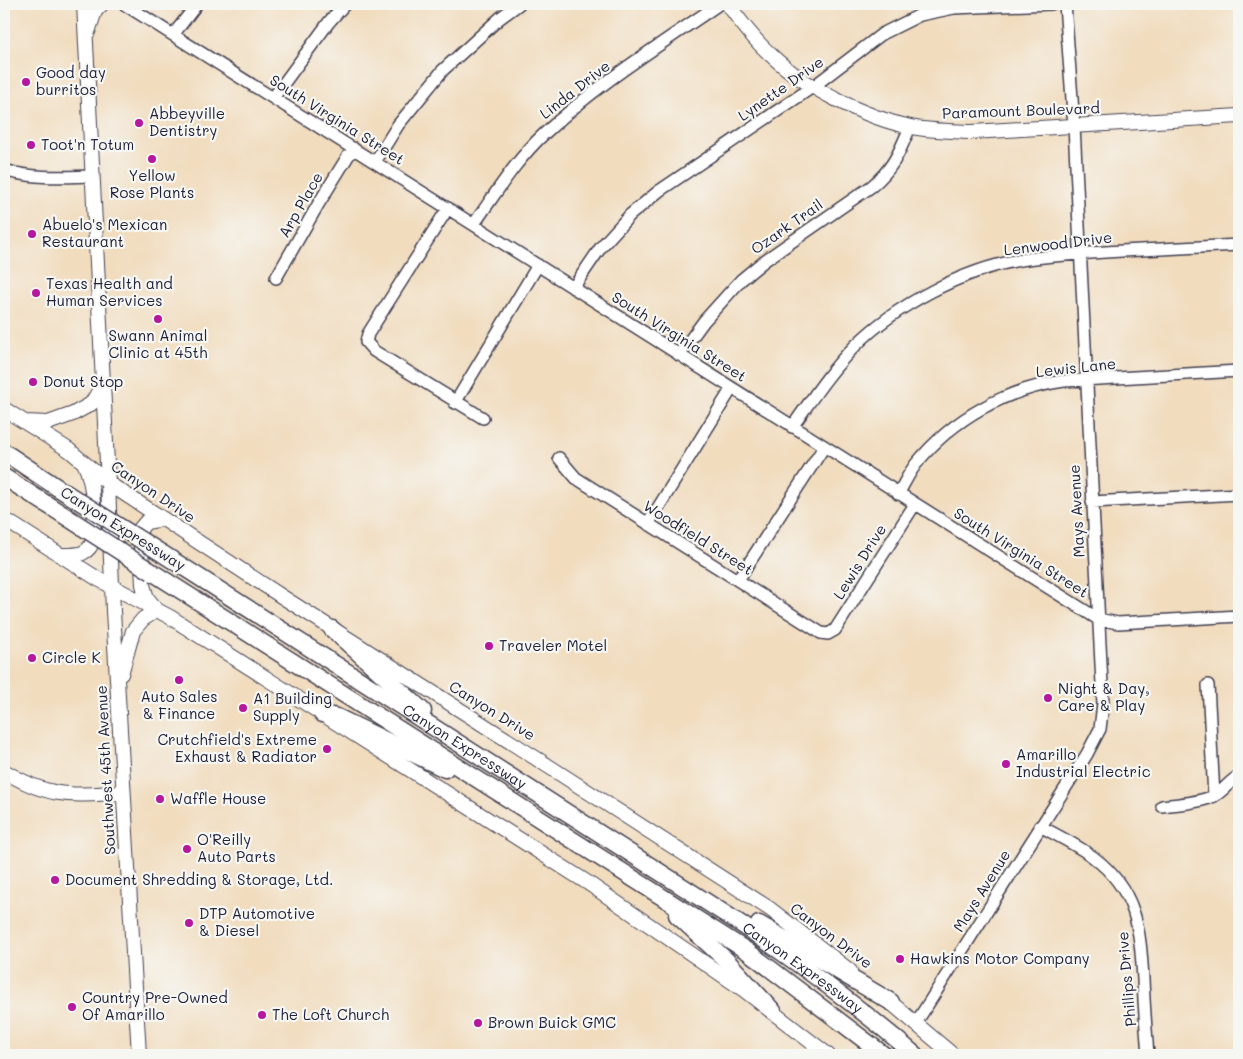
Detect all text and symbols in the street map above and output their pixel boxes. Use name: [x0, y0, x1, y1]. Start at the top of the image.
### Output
street label: Lynette Drive: [734, 51, 827, 125]
street label: Linda Drive: [535, 55, 614, 123]
place label: Good day burritos: [36, 62, 106, 99]
street label: South Virginia Street: [266, 70, 409, 169]
marker: Good day burritos: [20, 76, 32, 88]
street label: Paramount Boulevard: [942, 97, 1100, 123]
place label: Abbeyville Dentistry: [149, 103, 225, 140]
marker: Abbeyville Dentistry: [133, 117, 145, 129]
place label: Toot'n Totum: [41, 134, 134, 154]
marker: Toot'n Totum: [25, 139, 37, 151]
marker: Yellow Rose Plants: [146, 153, 158, 165]
place label: Yellow Rose Plants: [110, 165, 194, 202]
street label: Arp Place: [273, 168, 327, 241]
street label: Ozark Trail: [747, 194, 826, 258]
place label: Abuelo's Mexican Restaurant: [42, 214, 167, 251]
street label: Lenwood Drive: [1003, 226, 1113, 260]
marker: Abuelo's Mexican Restaurant: [26, 228, 38, 240]
place label: Texas Health and Human Services: [46, 273, 173, 310]
marker: Texas Health and Human Services: [30, 287, 42, 299]
street label: South Virginia Street: [608, 287, 751, 386]
marker: Swann Animal Clinic at 45th: [152, 313, 164, 325]
place label: Swann Animal Clinic at 45th: [108, 325, 208, 362]
street label: Lewis Lane: [1035, 353, 1117, 381]
place label: Donut Stop: [43, 371, 123, 391]
marker: Donut Stop: [27, 376, 39, 388]
street label: Canyon Drive: [107, 456, 200, 527]
street label: Mays Avenue: [1064, 464, 1088, 558]
street label: Canyon Expressway: [57, 482, 190, 575]
street label: Woodfield Street: [640, 495, 757, 579]
street label: South Virginia Street: [950, 503, 1093, 602]
street label: Lewis Drive: [828, 520, 890, 603]
place label: Traveler Motel: [499, 635, 607, 655]
marker: Traveler Motel: [483, 640, 495, 652]
place label: Circle K: [42, 647, 101, 667]
marker: Circle K: [26, 652, 38, 664]
marker: Auto Sales & Finance: [173, 674, 185, 686]
street label: Canyon Drive: [446, 676, 539, 745]
place label: Night & Day, Care & Play: [1058, 678, 1150, 715]
street label: Southwest 45th Avenue: [91, 685, 119, 855]
place label: Auto Sales & Finance: [140, 686, 218, 723]
place label: A1 Building Supply: [253, 688, 332, 725]
marker: Night & Day, Care & Play: [1042, 692, 1054, 704]
street label: Canyon Expressway: [399, 699, 531, 794]
marker: A1 Building Supply: [237, 702, 249, 714]
place label: Crutchfield's Extreme Exhaust & Radiator: [157, 729, 317, 766]
marker: Crutchfield's Extreme Exhaust & Radiator: [321, 743, 333, 755]
place label: Amarillo Industrial Electric: [1016, 744, 1151, 781]
marker: Amarillo Industrial Electric: [1000, 758, 1012, 770]
place label: Waffle House: [170, 788, 266, 808]
marker: Waffle House: [154, 793, 166, 805]
place label: O'Reilly Auto Parts: [197, 829, 276, 866]
marker: O'Reilly Auto Parts: [181, 843, 193, 855]
street label: Mays Avenue: [948, 846, 1014, 935]
place label: Document Shredding & Storage, Ltd.: [65, 869, 334, 889]
marker: Document Shredding & Storage, Ltd.: [49, 874, 61, 886]
street label: Canyon Drive: [787, 898, 877, 973]
place label: DTP Automotive & Diesel: [199, 903, 315, 940]
marker: DTP Automotive & Diesel: [183, 917, 195, 929]
street label: Canyon Expressway: [739, 917, 868, 1018]
street label: Phillips Drive: [1112, 931, 1140, 1027]
place label: Hawkins Motor Company: [910, 948, 1090, 968]
marker: Hawkins Motor Company: [894, 953, 906, 965]
place label: Country Pre-Owned Of Amarillo: [82, 987, 228, 1024]
marker: Country Pre-Owned Of Amarillo: [66, 1001, 78, 1013]
place label: The Loft Church: [272, 1004, 389, 1024]
marker: The Loft Church: [256, 1009, 268, 1021]
place label: Brown Buick GMC: [488, 1012, 616, 1032]
marker: Brown Buick GMC: [472, 1017, 484, 1029]

